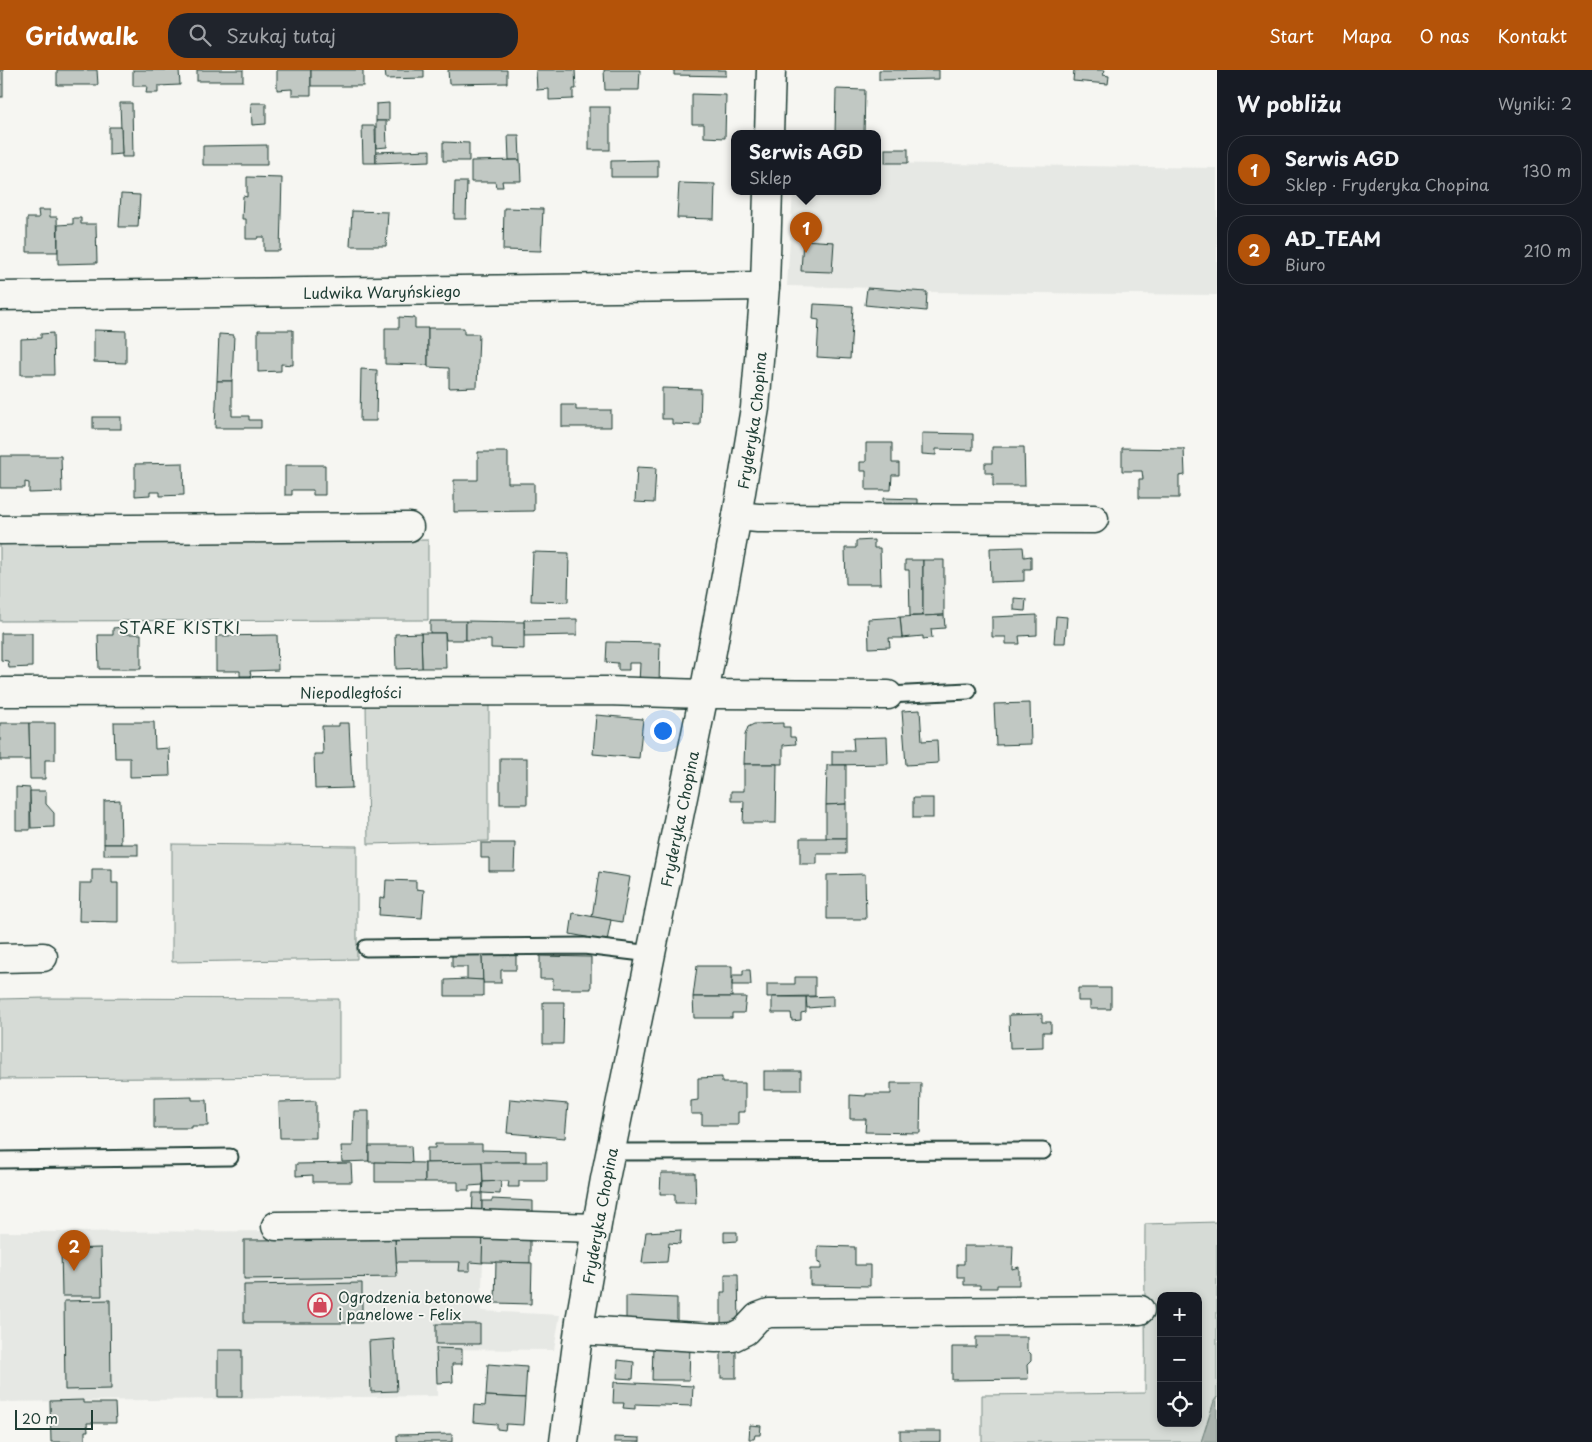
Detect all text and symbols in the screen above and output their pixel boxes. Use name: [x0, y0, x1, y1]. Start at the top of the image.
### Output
search box: [168, 13, 518, 58]
text: Gridwalk: [25, 17, 138, 53]
icon: search: [186, 21, 214, 49]
text: Szukaj tutaj: [226, 21, 336, 49]
text: Start: [1269, 22, 1314, 49]
text: Mapa: [1342, 22, 1391, 49]
text: O nas: [1419, 22, 1469, 49]
text: Kontakt: [1497, 22, 1567, 49]
text: W pobliżu: [1237, 87, 1342, 119]
text: Wyniki: 2: [1498, 91, 1572, 115]
popup: [731, 130, 881, 195]
text: Serwis AGD: [749, 137, 863, 165]
text: Serwis AGD: [1285, 144, 1399, 172]
text: 1: [1250, 158, 1258, 182]
text: 130 m: [1523, 158, 1571, 182]
text: Sklep: [749, 165, 792, 189]
text: Sklep · Fryderyka Chopina: [1285, 172, 1489, 196]
pin: 1: [790, 212, 822, 253]
text: AD_TEAM: [1285, 224, 1381, 252]
text: 2: [1248, 238, 1260, 262]
text: 210 m: [1523, 238, 1571, 262]
text: Biuro: [1285, 252, 1325, 276]
street label: Ludwika Waryńskiego: [303, 278, 461, 304]
street label: Fryderyka Chopina: [730, 350, 771, 491]
district label: STARE KISTKI: [119, 615, 241, 639]
street label: Niepodległości: [300, 680, 402, 703]
your location: [650, 718, 676, 744]
street label: Fryderyka Chopina: [653, 748, 704, 889]
street label: Fryderyka Chopina: [575, 1145, 623, 1286]
pin: 2: [58, 1230, 90, 1271]
place label: Ogrodzenia betonowe i panelowe - Felix: [338, 1285, 492, 1325]
shop icon: Ogrodzenia betonowe i panelowe - Felix: [307, 1292, 333, 1318]
map controls: [1157, 1292, 1202, 1427]
button: +: [1157, 1292, 1202, 1337]
button: −: [1157, 1337, 1202, 1382]
button: locate: [1157, 1382, 1202, 1427]
scale bar: [15, 1407, 92, 1430]
text: 20 m: [22, 1408, 58, 1429]

